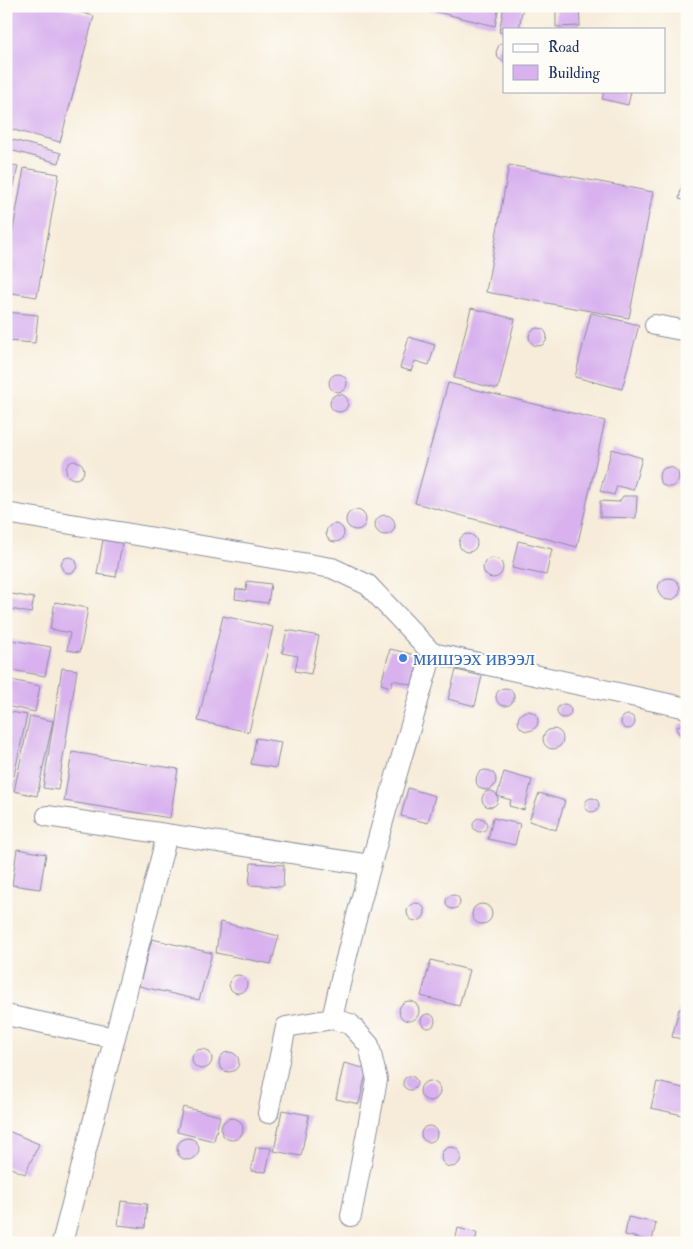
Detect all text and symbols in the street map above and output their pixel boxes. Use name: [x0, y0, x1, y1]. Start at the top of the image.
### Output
legend: [503, 28, 666, 92]
text: Road: [548, 38, 580, 57]
text: Building: [548, 64, 600, 83]
place label: мишээх ивээл: [413, 645, 535, 672]
marker: мишээх ивээл: [397, 652, 409, 664]

